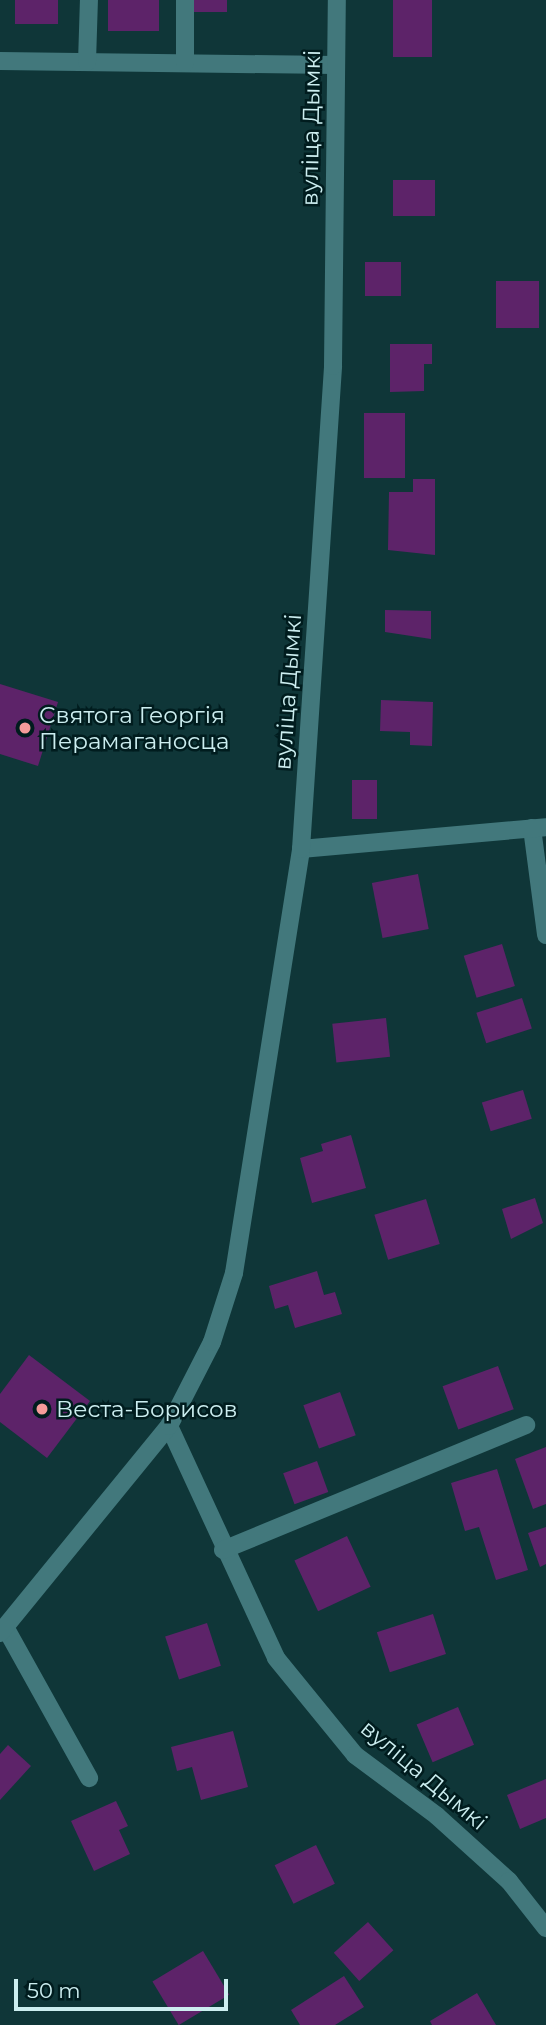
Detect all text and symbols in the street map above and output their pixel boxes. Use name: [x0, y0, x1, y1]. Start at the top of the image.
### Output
street label: вуліца Дымкі: [296, 50, 326, 206]
street label: вуліца Дымкі: [269, 613, 307, 771]
place label: Святога Георгія Перамаганосца: [39, 701, 229, 755]
marker: Святога Георгія Перамаганосца: [17, 720, 33, 736]
place label: Веста-Борисов: [56, 1395, 238, 1423]
marker: Веста-Борисов: [34, 1401, 50, 1417]
street label: вуліца Дымкі: [355, 1714, 493, 1836]
scale bar: [18, 1966, 231, 2010]
text: 50 m: [27, 1978, 81, 2003]

